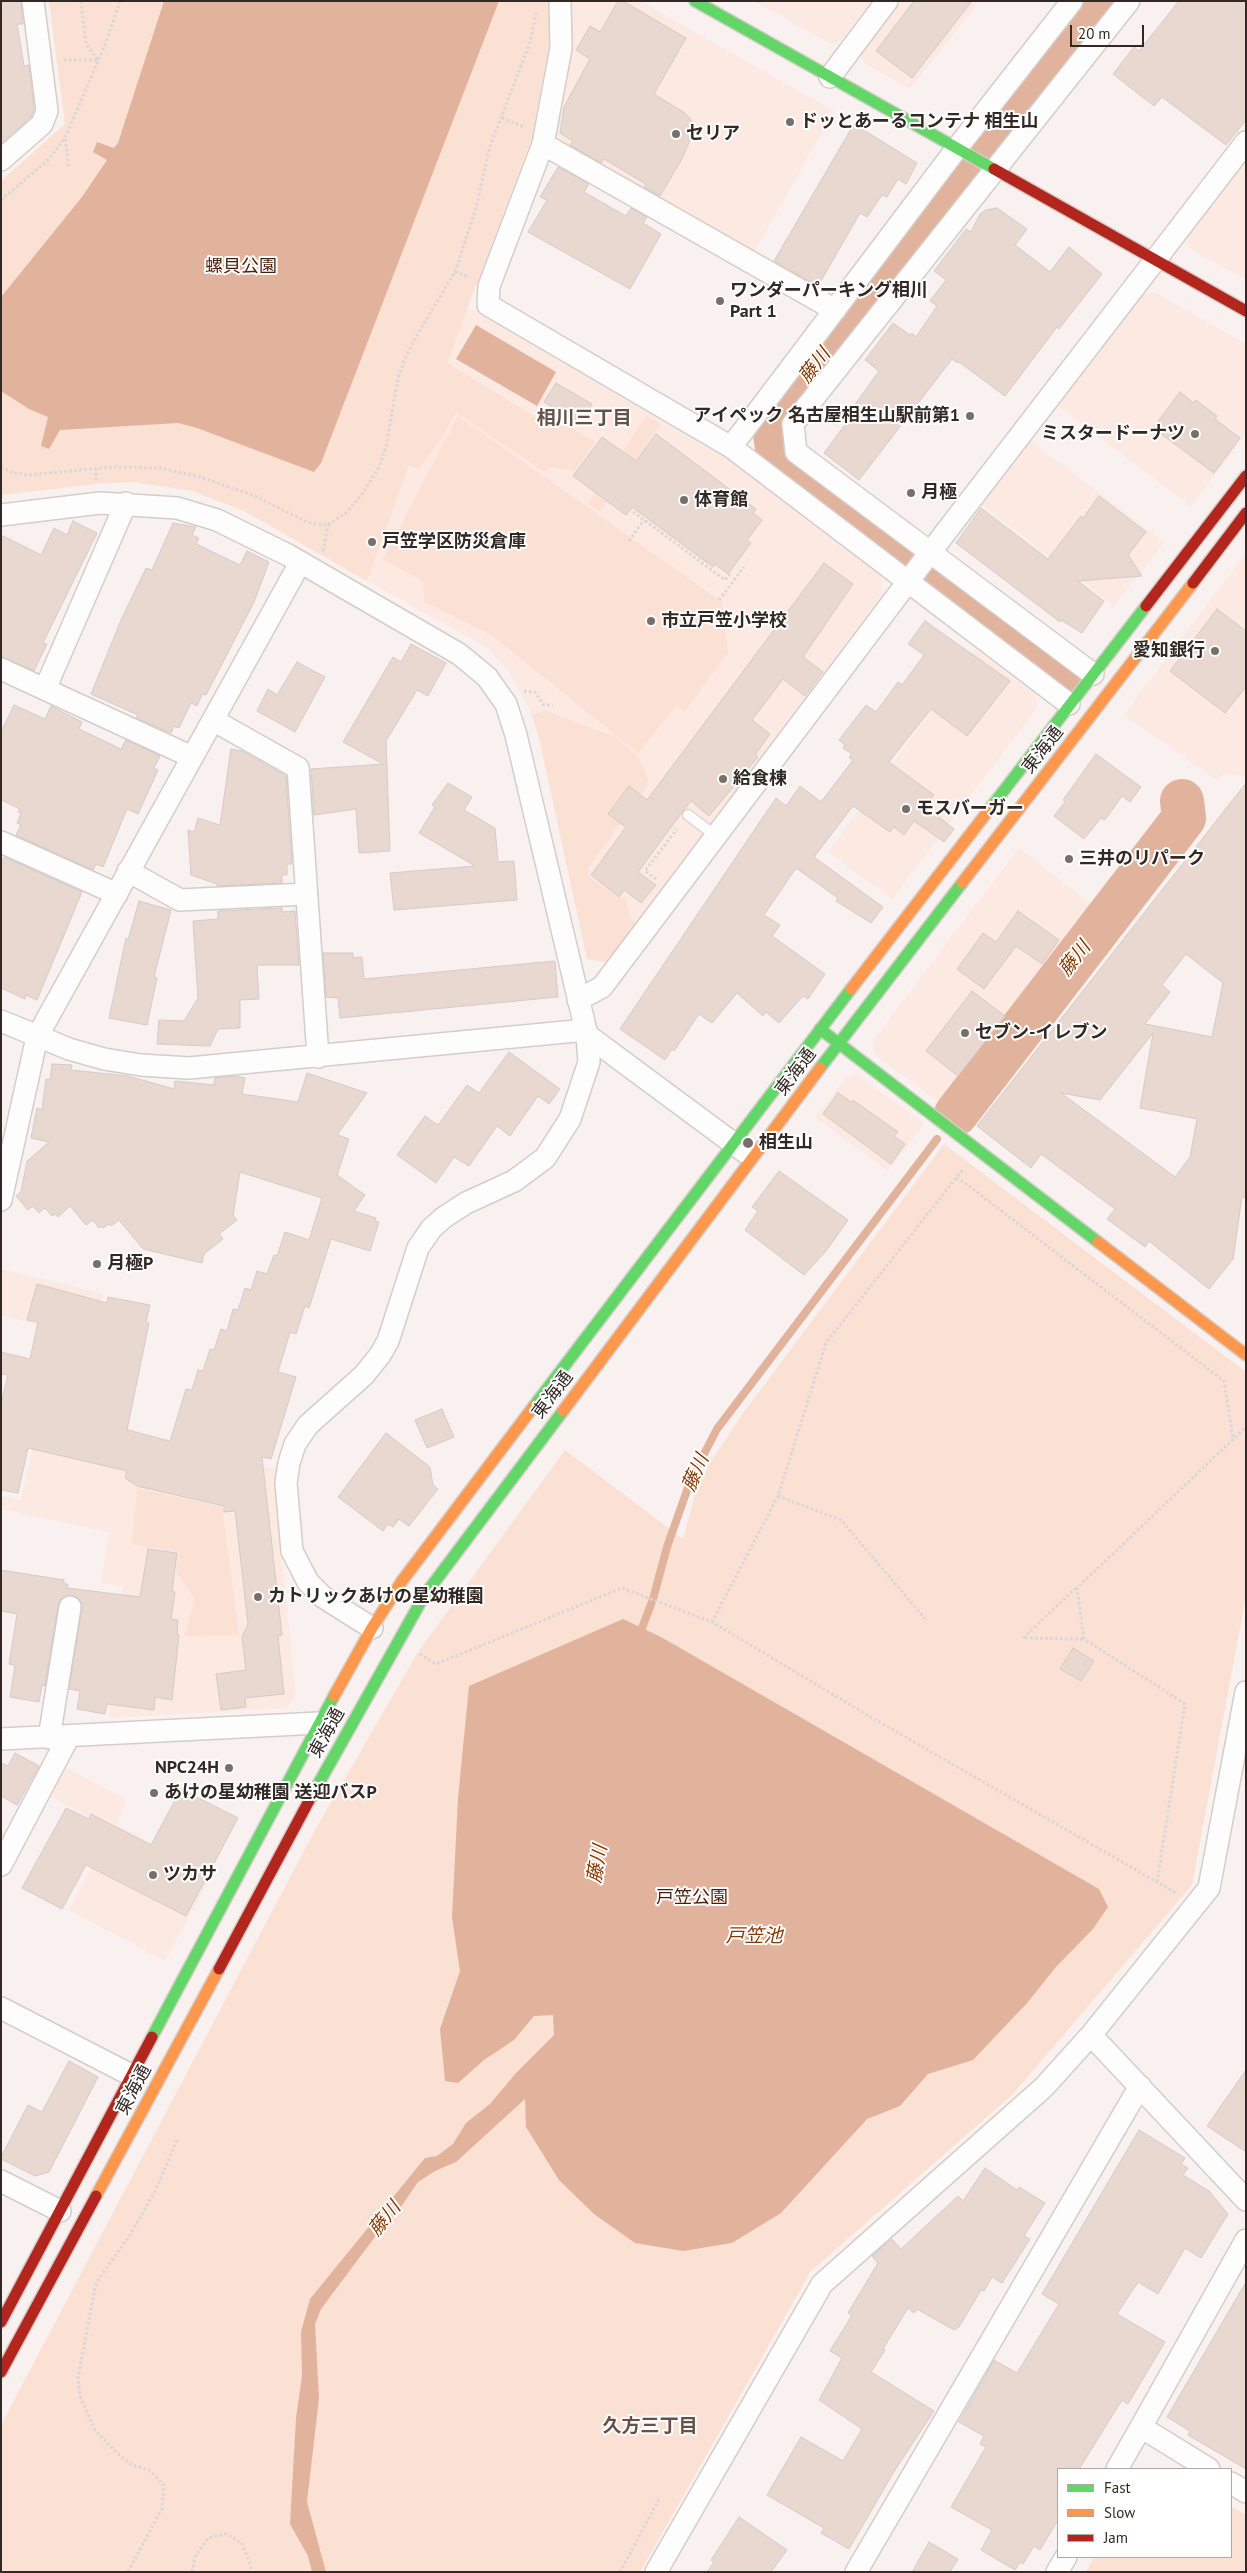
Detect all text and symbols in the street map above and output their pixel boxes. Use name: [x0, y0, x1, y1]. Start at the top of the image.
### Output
scale bar: [1072, 15, 1146, 47]
text: 20 m: [1078, 24, 1111, 43]
place label: ドッとあーるコンテナ 相生山: [800, 111, 1039, 133]
marker: ドッとあーるコンテナ 相生山: [784, 116, 796, 128]
place label: セリア: [686, 123, 740, 145]
marker: セリア: [670, 128, 682, 140]
park label: 螺貝公園: [205, 256, 277, 278]
place label: ワンダーパーキング相川 Part 1: [730, 280, 928, 322]
marker: ワンダーパーキング相川 Part 1: [714, 295, 726, 307]
water label: 藤川: [794, 344, 836, 388]
place label: アイペック 名古屋相生山駅前第1: [693, 405, 960, 427]
district label: 相川三丁目: [537, 408, 631, 430]
marker: アイペック 名古屋相生山駅前第1: [964, 410, 976, 422]
place label: ミスタードーナツ: [1041, 423, 1185, 445]
marker: ミスタードーナツ: [1189, 428, 1201, 440]
place label: 月極: [921, 482, 957, 504]
marker: 月極: [905, 487, 917, 499]
place label: 体育館: [694, 489, 748, 511]
marker: 体育館: [678, 494, 690, 506]
place label: 戸笠学区防災倉庫: [382, 531, 526, 553]
marker: 戸笠学区防災倉庫: [366, 536, 378, 548]
place label: 市立戸笠小学校: [661, 610, 787, 632]
marker: 市立戸笠小学校: [645, 615, 657, 627]
place label: 愛知銀行: [1133, 640, 1205, 662]
marker: 愛知銀行: [1209, 645, 1221, 657]
street label: 東海通: [1018, 722, 1068, 778]
place label: 給食棟: [733, 768, 787, 790]
marker: 給食棟: [717, 773, 729, 785]
place label: モスバーガー: [916, 798, 1024, 820]
marker: モスバーガー: [900, 803, 912, 815]
place label: 三井のリパーク: [1079, 848, 1205, 870]
marker: 三井のリパーク: [1063, 853, 1075, 865]
water label: 藤川: [1054, 937, 1096, 981]
place label: セブン-イレブン: [975, 1022, 1107, 1044]
marker: セブン-イレブン: [959, 1027, 971, 1039]
street label: 東海通: [771, 1044, 821, 1100]
place label: 相生山: [759, 1132, 813, 1154]
marker: 相生山: [741, 1136, 755, 1150]
place label: 月極P: [107, 1253, 153, 1275]
marker: 月極P: [91, 1258, 103, 1270]
street label: 東海通: [528, 1367, 578, 1423]
water label: 藤川: [678, 1451, 714, 1495]
place label: カトリックあけの星幼稚園: [268, 1586, 484, 1608]
marker: カトリックあけの星幼稚園: [252, 1591, 264, 1603]
street label: 東海通: [304, 1704, 350, 1762]
place label: NPC24H: [155, 1757, 219, 1779]
marker: NPC24H: [223, 1762, 235, 1774]
place label: あけの星幼稚園 送迎バスP: [164, 1782, 377, 1804]
marker: あけの星幼稚園 送迎バスP: [148, 1787, 160, 1799]
water label: 藤川: [583, 1843, 613, 1885]
place label: ツカサ: [163, 1864, 217, 1886]
marker: ツカサ: [147, 1869, 159, 1881]
park label: 戸笠公園: [656, 1887, 728, 1909]
water label: 戸笠池: [726, 1926, 782, 1948]
street label: 東海通: [112, 2061, 156, 2119]
water label: 藤川: [364, 2197, 406, 2241]
district label: 久方三丁目: [603, 2416, 697, 2438]
legend: [1057, 2468, 1232, 2558]
text: Fast: [1104, 2478, 1131, 2497]
text: Slow: [1104, 2503, 1135, 2522]
text: Jam: [1104, 2528, 1128, 2547]

